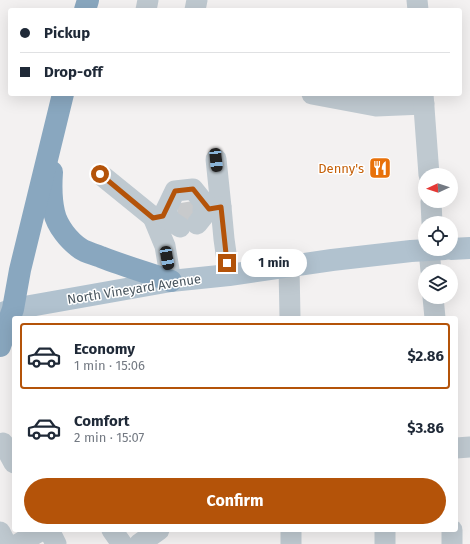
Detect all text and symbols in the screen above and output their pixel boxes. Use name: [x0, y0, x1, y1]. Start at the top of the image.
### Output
text: Pickup: [44, 24, 90, 42]
text: Drop-off: [44, 63, 103, 81]
car: [209, 147, 223, 173]
restaurant icon: Denny's: [367, 155, 393, 181]
place label: Denny's: [318, 161, 364, 176]
route start: [91, 165, 109, 183]
north arrow: [418, 168, 458, 208]
map controls: [418, 168, 458, 304]
button: locate: [418, 216, 458, 256]
car: [159, 245, 175, 271]
callout: 1 min: [241, 249, 307, 277]
route end: [218, 254, 236, 272]
text: 1 min: [258, 255, 290, 270]
button: layers: [418, 264, 458, 304]
street label: North Vineyard Avenue: [66, 271, 202, 307]
icon: car: [26, 338, 62, 374]
text: Economy: [74, 340, 135, 358]
text: $2.86: [407, 347, 444, 365]
text: 1 min · 15:06: [74, 358, 145, 373]
icon: car: [26, 410, 62, 446]
text: Comfort: [74, 412, 130, 430]
text: $3.86: [407, 419, 444, 437]
text: 2 min · 15:07: [74, 430, 144, 445]
button: Confirm: [24, 478, 446, 524]

